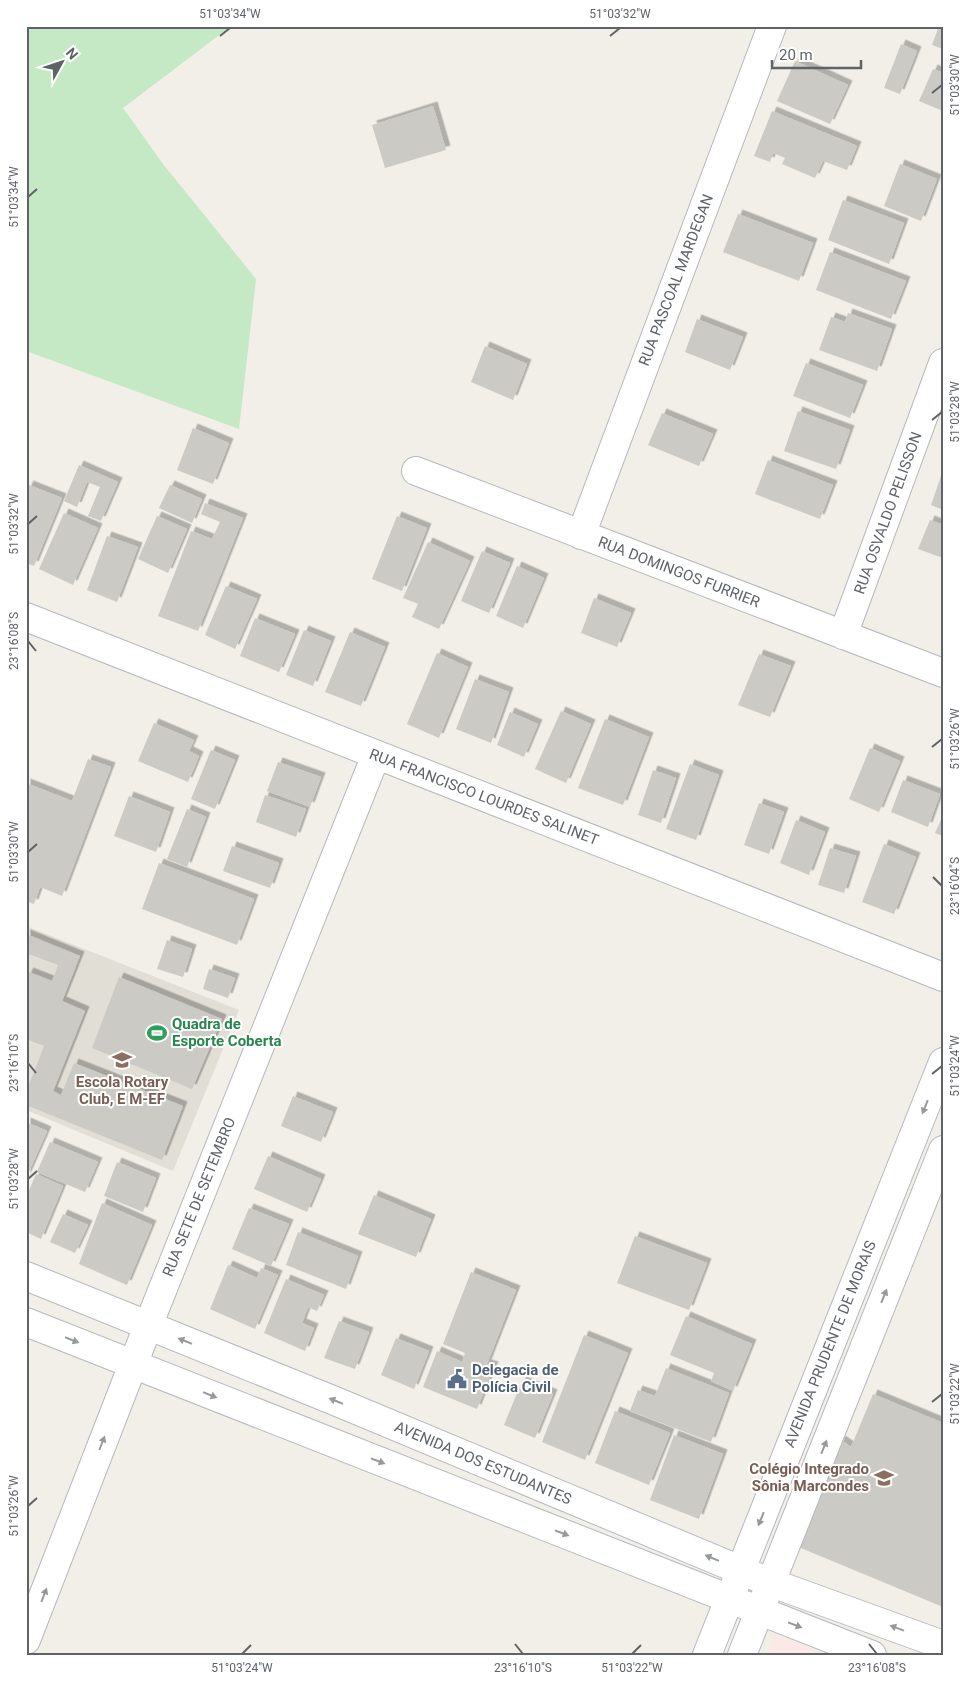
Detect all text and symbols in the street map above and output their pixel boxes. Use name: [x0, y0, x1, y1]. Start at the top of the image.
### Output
text: 51°03'34"W: [199, 7, 261, 21]
text: 51°03'32"W: [589, 7, 651, 21]
north arrow: [38, 38, 88, 88]
scale bar: [772, 38, 860, 70]
text: N: [63, 45, 81, 63]
text: 20 m: [779, 46, 813, 64]
text: 51°03'30"W: [948, 54, 962, 116]
text: 51°03'34"W: [7, 166, 21, 228]
street label: RUA PASCOAL MARDEGAN: [635, 192, 717, 368]
text: 51°03'28"W: [948, 381, 962, 443]
street label: RUA OSVALDO PELISSON: [850, 429, 926, 597]
text: 51°03'32"W: [7, 493, 21, 555]
street label: RUA DOMINGOS FURRIER: [596, 533, 762, 611]
text: 23°16'08"S: [7, 612, 21, 670]
text: 51°03'26"W: [948, 708, 962, 770]
street label: RUA FRANCISCO LOURDES SALINET: [367, 745, 601, 849]
text: 51°03'30"W: [7, 821, 21, 883]
text: 23°16'04"S: [948, 857, 962, 915]
place label: Quadra de Esporte Coberta: [172, 1015, 282, 1050]
sports icon: Quadra de Esporte Coberta: [146, 1022, 168, 1044]
text: 23°16'10"S: [7, 1034, 21, 1092]
text: 51°03'24"W: [948, 1035, 962, 1097]
school or university icon: Escola Rotary Club, E M-EF: [111, 1049, 133, 1071]
place label: Escola Rotary Club, E M-EF: [76, 1073, 169, 1108]
one-way arrow: [921, 1100, 928, 1115]
street label: RUA SETE DE SETEMBRO: [159, 1115, 239, 1279]
text: 51°03'28"W: [7, 1148, 21, 1210]
street label: AVENIDA PRUDENTE DE MORAIS: [780, 1238, 880, 1450]
one-way arrow: [881, 1289, 889, 1303]
one-way arrow: [64, 1337, 79, 1344]
one-way arrow: [177, 1337, 192, 1345]
place label: Delegacia de Polícia Civil: [472, 1361, 559, 1396]
text: 51°03'22"W: [948, 1363, 962, 1425]
public building icon: Delegacia de Polícia Civil: [446, 1368, 468, 1390]
one-way arrow: [203, 1392, 218, 1399]
one-way arrow: [329, 1397, 343, 1405]
street label: AVENIDA DOS ESTUDANTES: [392, 1418, 574, 1509]
one-way arrow: [98, 1435, 106, 1450]
one-way arrow: [821, 1439, 828, 1454]
one-way arrow: [371, 1457, 386, 1465]
place label: Colégio Integrado Sônia Marcondes: [749, 1460, 869, 1495]
school or university icon: Colégio Integrado Sônia Marcondes: [873, 1467, 895, 1489]
text: 51°03'26"W: [7, 1475, 21, 1537]
one-way arrow: [757, 1511, 764, 1526]
one-way arrow: [555, 1529, 570, 1537]
one-way arrow: [704, 1554, 719, 1562]
one-way arrow: [40, 1587, 48, 1602]
one-way arrow: [787, 1621, 802, 1629]
one-way arrow: [889, 1624, 904, 1632]
text: 51°03'24"W: [211, 1661, 273, 1675]
text: 23°16'10"S: [494, 1661, 552, 1675]
text: 51°03'22"W: [601, 1661, 663, 1675]
text: 23°16'08"S: [848, 1661, 906, 1675]

